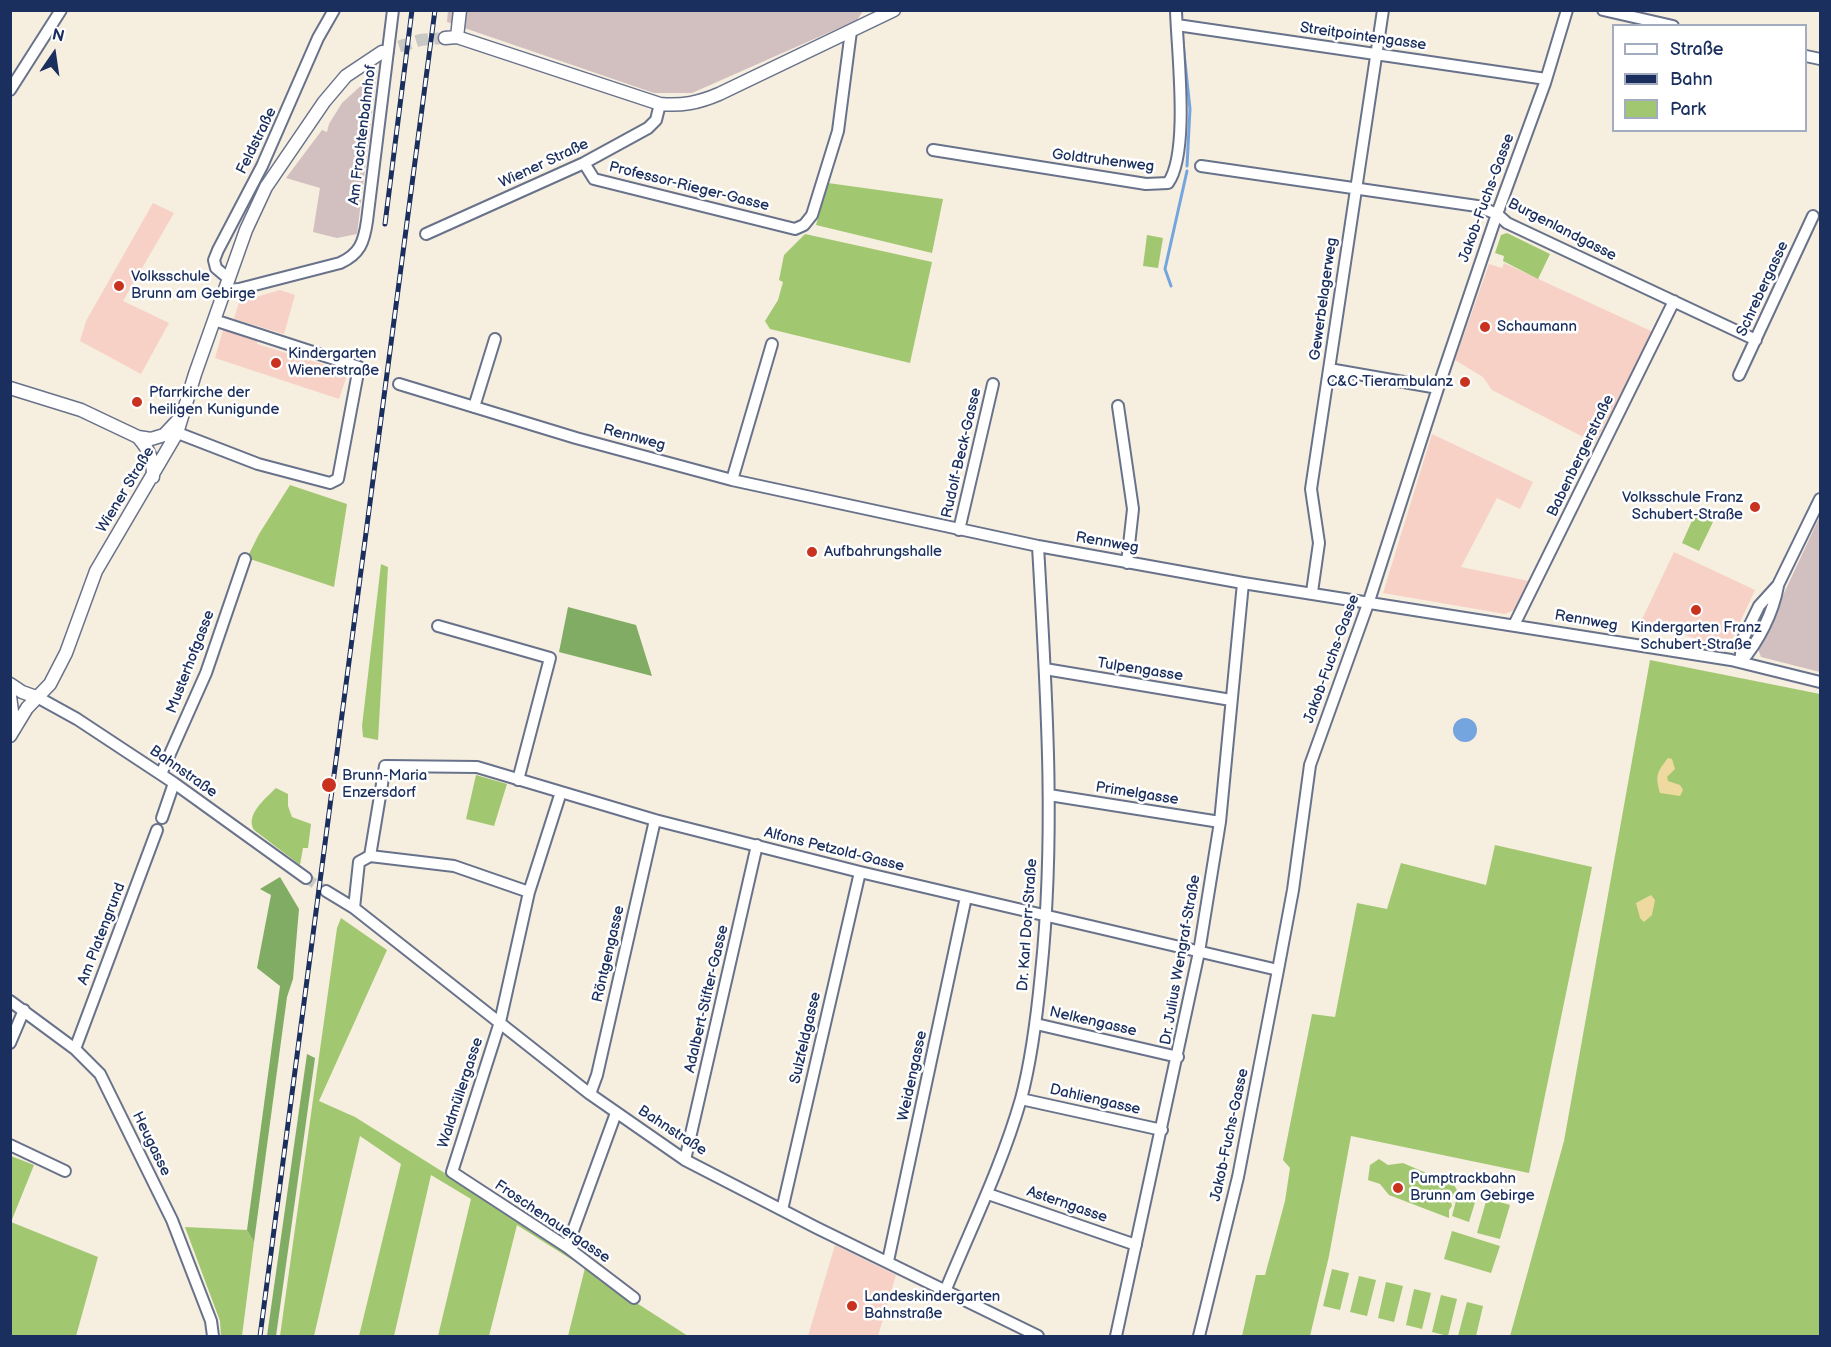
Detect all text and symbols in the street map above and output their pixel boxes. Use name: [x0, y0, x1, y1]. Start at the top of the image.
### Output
street label: Streitpointengasse: [1299, 19, 1427, 55]
north arrow: [24, 24, 84, 84]
legend: [1612, 24, 1807, 132]
text: N: [50, 25, 66, 47]
text: Straße: [1670, 39, 1723, 60]
street label: Am Frachtenbahnhof: [345, 64, 381, 206]
text: Bahn: [1670, 69, 1713, 90]
text: Park: [1670, 99, 1706, 120]
street label: Feldstraße: [233, 105, 281, 177]
street label: Jakob-Fuchs-Gasse: [1455, 131, 1519, 265]
street label: Wiener Straße: [496, 135, 592, 193]
street label: Goldtruhenweg: [1051, 146, 1155, 176]
street label: Professor-Rieger-Gasse: [607, 158, 771, 216]
street label: Burgenlandgasse: [1505, 195, 1619, 265]
street label: Gewerbelagerweg: [1306, 236, 1342, 362]
street label: Schrebergasse: [1733, 239, 1793, 339]
place label: Volksschule Brunn am Gebirge: [131, 268, 256, 303]
marker: Volksschule Brunn am Gebirge: [112, 279, 126, 293]
place label: Schaumann: [1497, 318, 1577, 336]
marker: Schaumann: [1478, 320, 1492, 334]
place label: Kindergarten Wienerstraße: [288, 345, 379, 380]
marker: Kindergarten Wienerstraße: [269, 356, 283, 370]
place label: C&C Tierambulanz: [1327, 373, 1453, 391]
marker: C&C Tierambulanz: [1458, 375, 1472, 389]
place label: Pfarrkirche der heiligen Kunigunde: [149, 384, 279, 419]
street label: Rudolf-Beck-Gasse: [938, 386, 986, 520]
street label: Babenbergerstraße: [1544, 392, 1618, 520]
marker: Pfarrkirche der heiligen Kunigunde: [130, 395, 144, 409]
street label: Rennweg: [601, 421, 667, 455]
street label: Wiener Straße: [93, 444, 159, 536]
place label: Volksschule Franz Schubert-Straße: [1622, 489, 1743, 524]
marker: Volksschule Franz Schubert-Straße: [1748, 500, 1762, 514]
street label: Rennweg: [1074, 529, 1140, 557]
place label: Aufbahrungshalle: [824, 543, 942, 561]
marker: Aufbahrungshalle: [805, 545, 819, 559]
street label: Jakob-Fuchs-Gasse: [1300, 592, 1364, 726]
marker: Kindergarten Franz Schubert-Straße: [1689, 603, 1703, 617]
street label: Rennweg: [1553, 607, 1619, 635]
street label: Musterhofgasse: [163, 608, 219, 716]
place label: Kindergarten Franz Schubert-Straße: [1631, 619, 1761, 654]
street label: Tulpengasse: [1096, 654, 1184, 686]
street label: Bahnstraße: [146, 742, 220, 802]
place label: Brunn-Maria Enzersdorf: [342, 767, 427, 802]
marker: Brunn-Maria Enzersdorf: [320, 776, 338, 794]
street label: Primelgasse: [1094, 779, 1180, 809]
street label: Alfons Petzold-Gasse: [762, 824, 906, 876]
street label: Dr. Karl Dorr-Straße: [1014, 858, 1042, 992]
street label: Dr. Julius Wengraf-Straße: [1157, 874, 1205, 1046]
street label: Am Platengrund: [74, 880, 130, 988]
street label: Röntgengasse: [589, 904, 629, 1004]
street label: Adalbert-Stifter-Gasse: [681, 923, 733, 1075]
street label: Sulzfeldgasse: [787, 990, 825, 1086]
street label: Nelkengasse: [1048, 1003, 1138, 1041]
street label: Weidengasse: [895, 1029, 931, 1123]
street label: Waldmüllergasse: [435, 1035, 487, 1151]
street label: Jakob-Fuchs-Gasse: [1207, 1067, 1253, 1203]
street label: Dahliengasse: [1048, 1081, 1142, 1119]
street label: Bahnstraße: [634, 1102, 710, 1160]
street label: Heugasse: [128, 1109, 174, 1179]
place label: Pumptrackbahn Brunn am Gebirge: [1410, 1170, 1535, 1205]
street label: Froschenauergasse: [491, 1177, 613, 1267]
marker: Pumptrackbahn Brunn am Gebirge: [1391, 1181, 1405, 1195]
street label: Asterngasse: [1024, 1183, 1110, 1227]
place label: Landeskindergarten Bahnstraße: [864, 1288, 1000, 1323]
marker: Landeskindergarten Bahnstraße: [845, 1299, 859, 1313]

